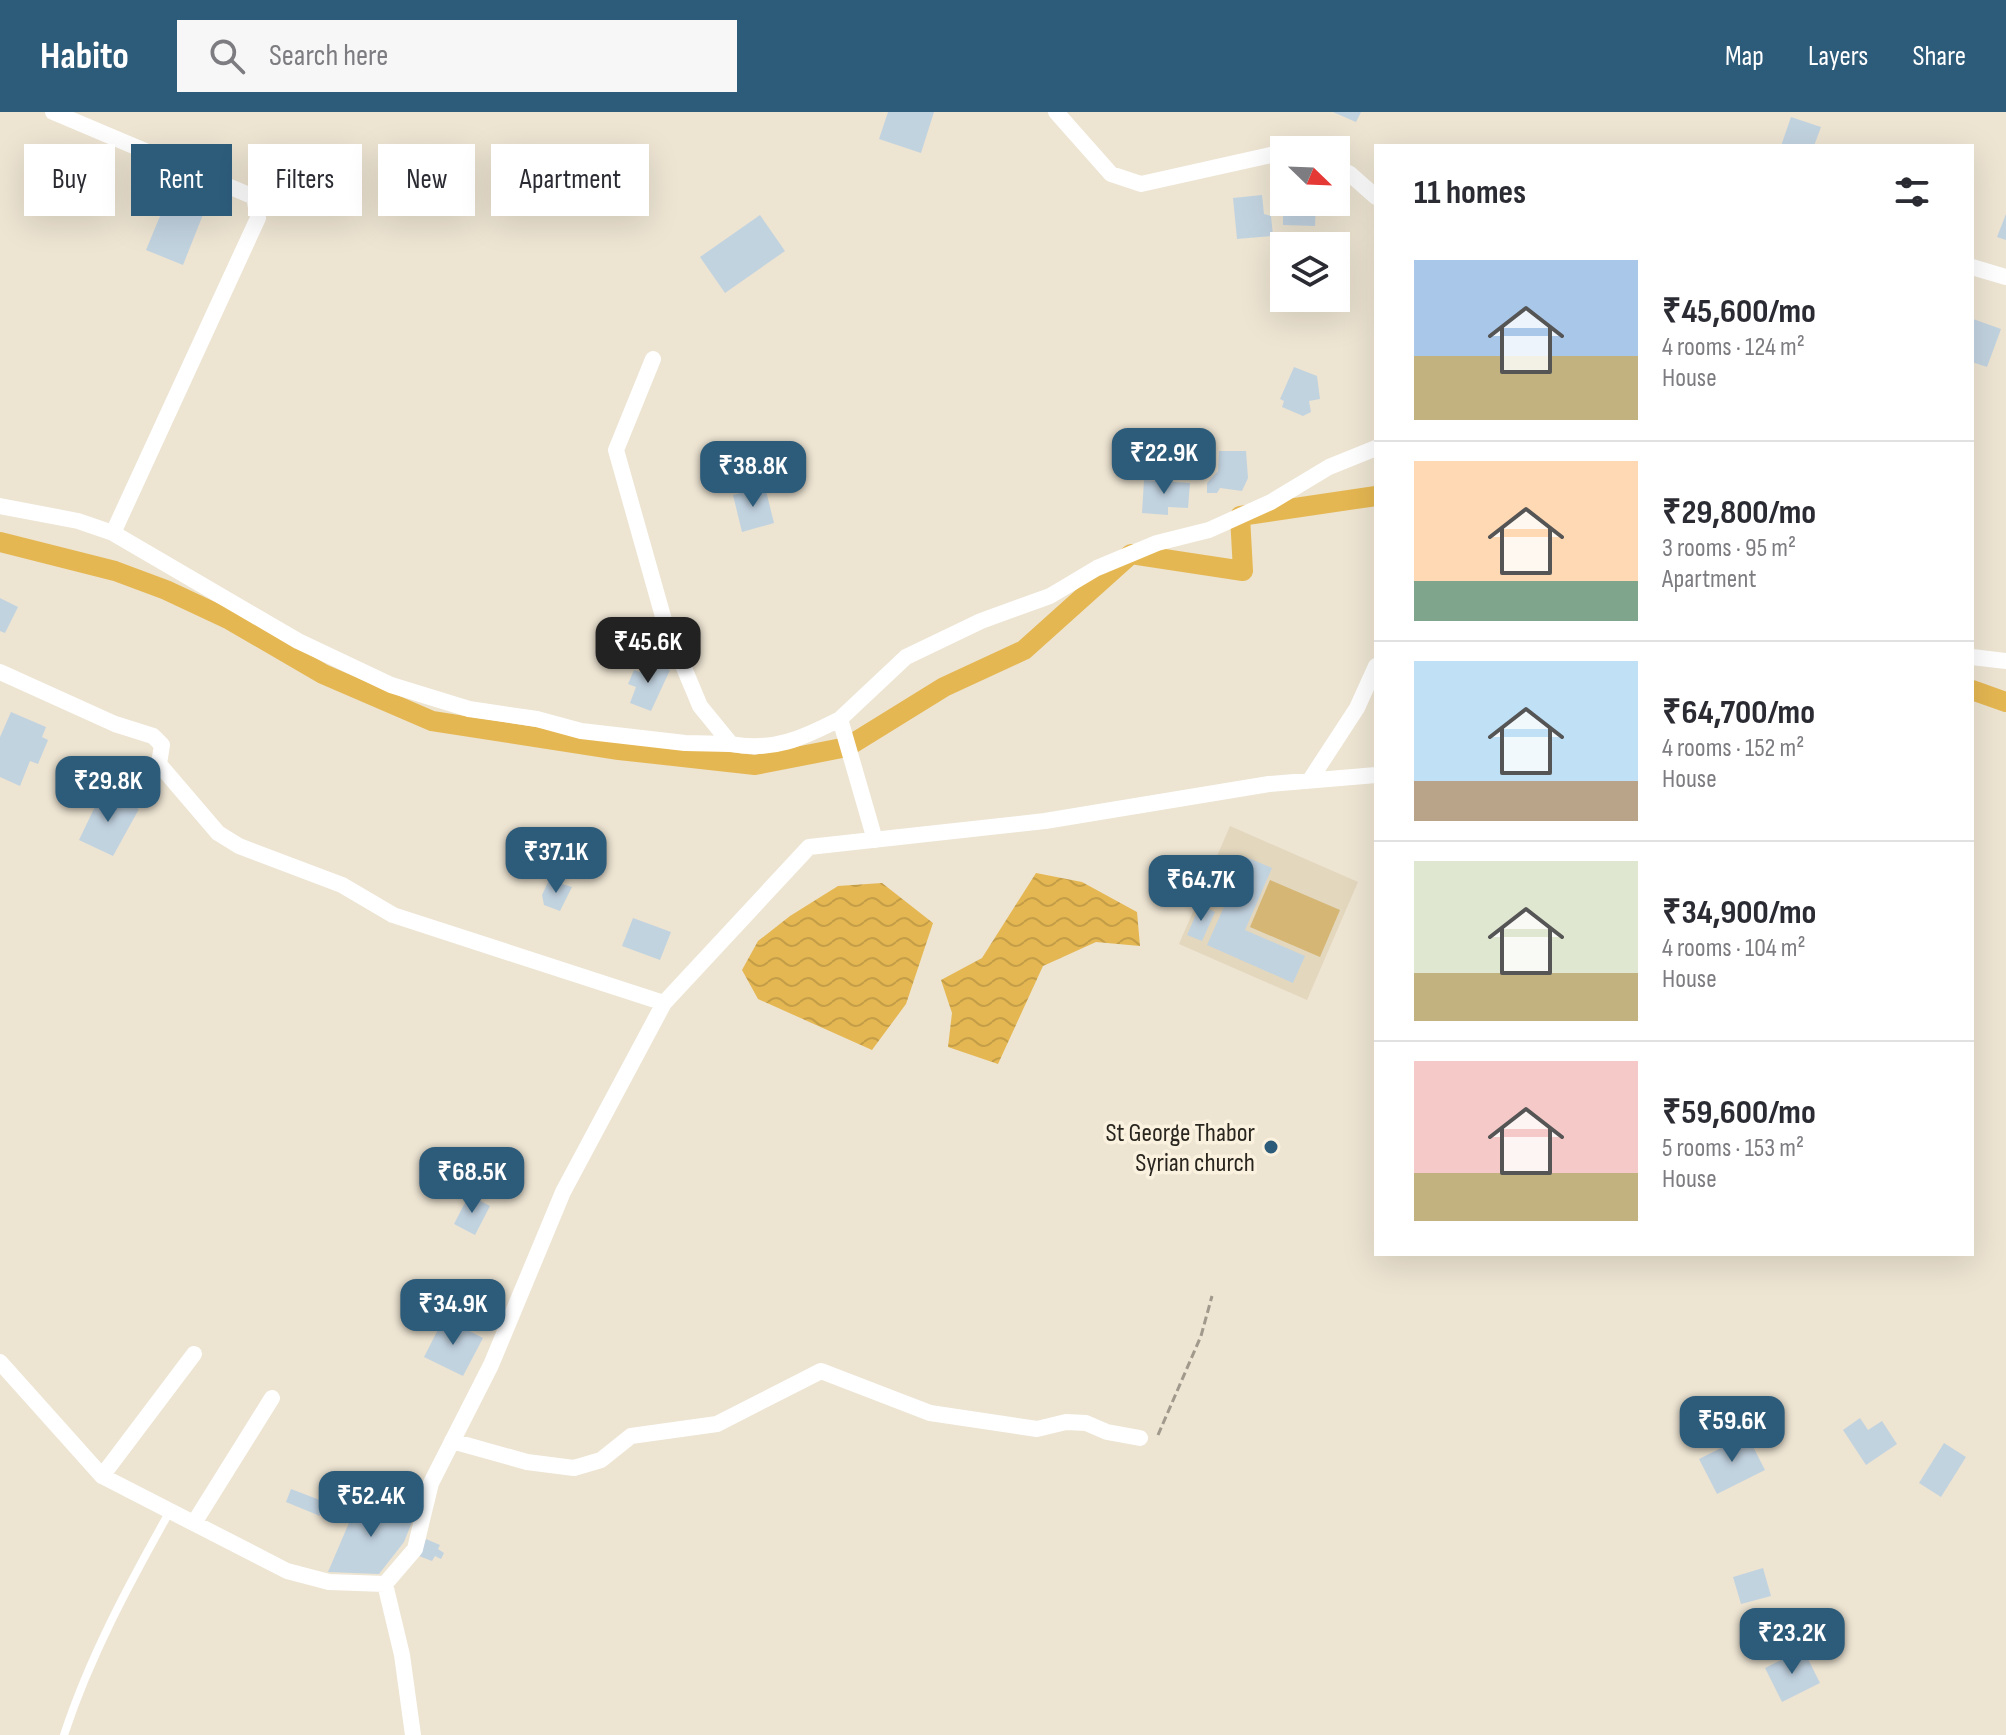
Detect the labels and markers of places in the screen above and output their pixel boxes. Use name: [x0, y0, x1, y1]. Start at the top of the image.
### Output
pin: ₹22.9K: [1099, 428, 1229, 496]
pin: ₹38.8K: [688, 441, 818, 509]
pin: ₹45.6K: [583, 617, 713, 685]
pin: ₹29.8K: [43, 756, 173, 824]
pin: ₹37.1K: [491, 827, 621, 895]
pin: ₹64.7K: [1136, 855, 1266, 923]
place label: St George Thabor Syrian church: [1105, 1118, 1256, 1179]
marker: St George Thabor Syrian church: [1262, 1138, 1280, 1156]
pin: ₹68.5K: [407, 1147, 537, 1215]
pin: ₹34.9K: [388, 1279, 518, 1347]
pin: ₹59.6K: [1667, 1396, 1797, 1464]
pin: ₹52.4K: [306, 1471, 436, 1539]
pin: ₹23.2K: [1727, 1608, 1857, 1676]

